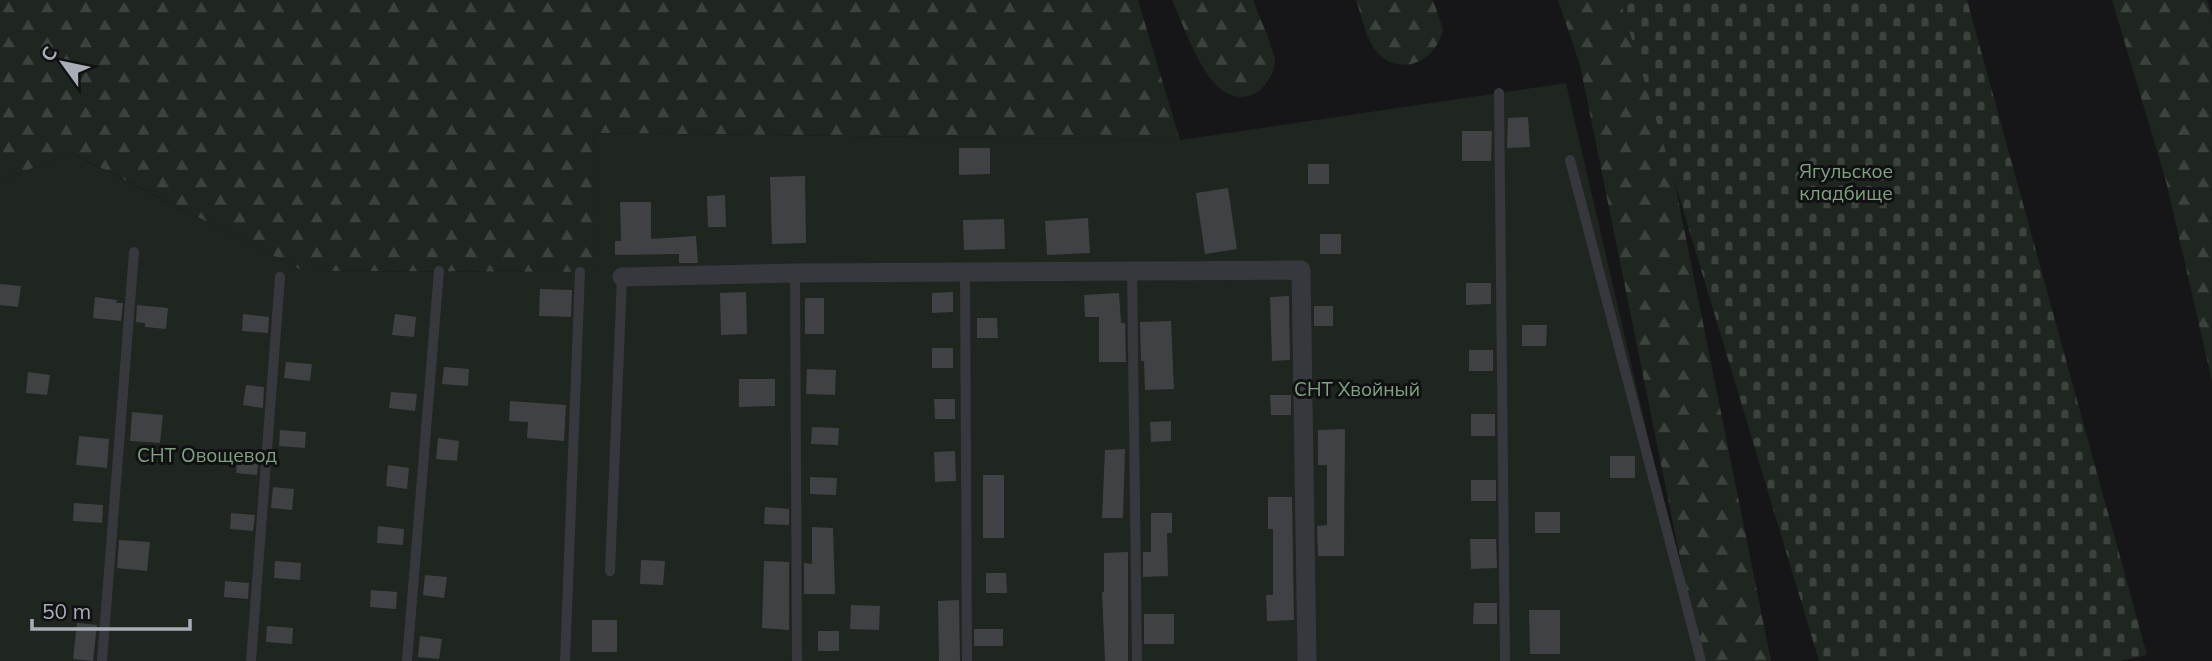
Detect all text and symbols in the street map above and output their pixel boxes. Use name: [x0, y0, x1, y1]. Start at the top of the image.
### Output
north arrow: [28, 28, 98, 98]
text: С: [35, 42, 62, 66]
park label: Ягульское кладбище: [1799, 159, 1893, 205]
park label: СНТ Хвойный: [1294, 377, 1420, 401]
park label: СНТ Овощевод: [137, 443, 277, 467]
scale bar: [32, 588, 189, 632]
text: 50 m: [42, 598, 91, 624]

